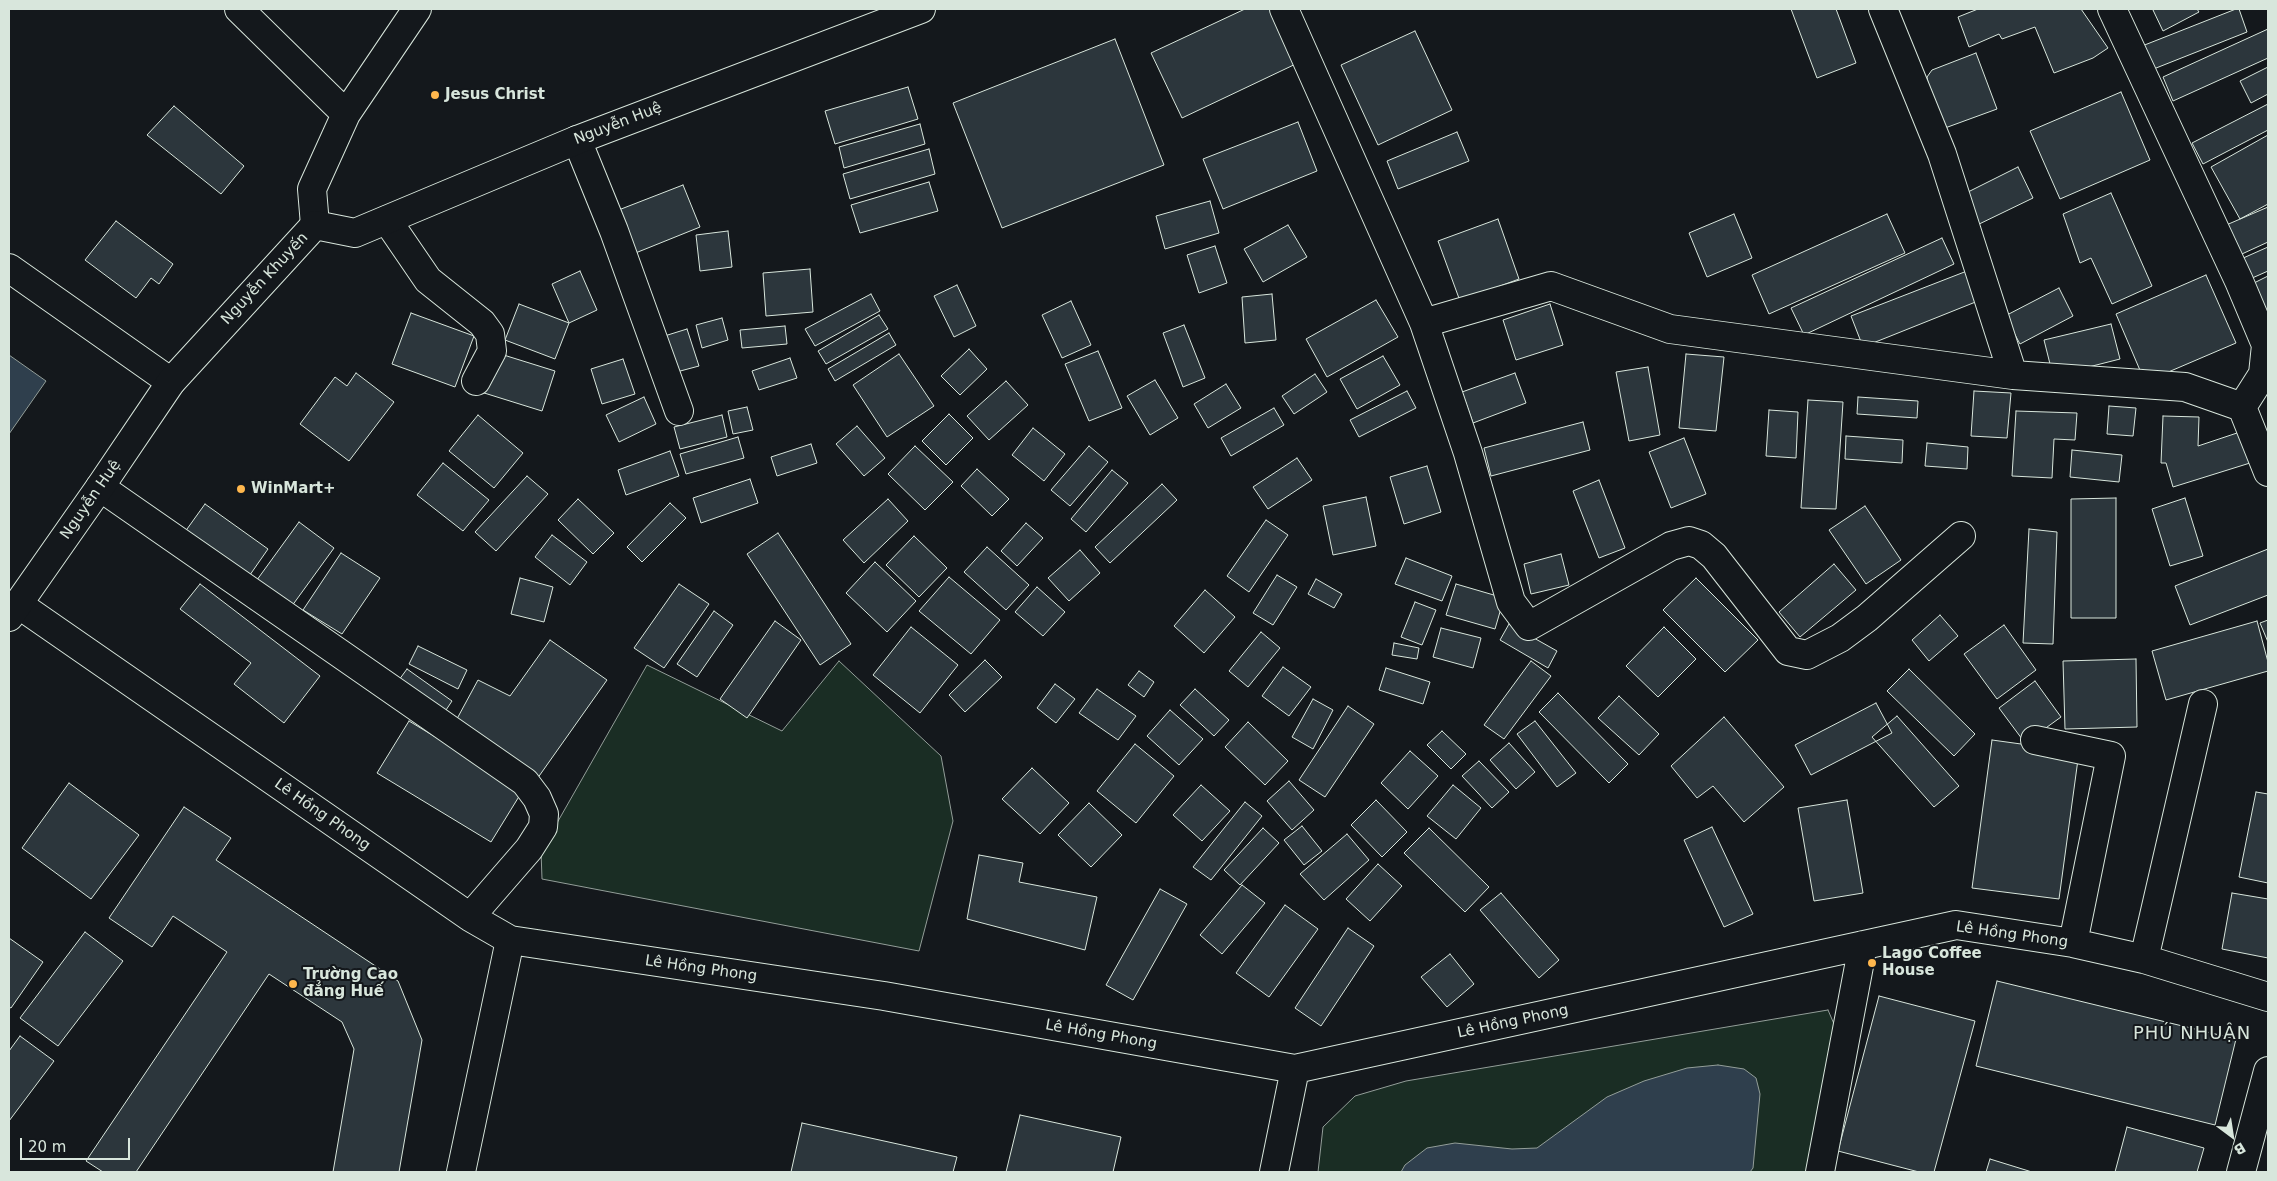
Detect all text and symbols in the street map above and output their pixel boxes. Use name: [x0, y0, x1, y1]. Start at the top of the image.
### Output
place label: Jesus Christ: [445, 86, 545, 104]
marker: Jesus Christ: [429, 89, 441, 101]
street label: Nguyễn Huệ: [572, 99, 664, 149]
street label: Nguyễn Khuyến: [218, 229, 312, 329]
street label: Nguyễn Huệ: [57, 457, 125, 543]
place label: WinMart+: [251, 480, 336, 498]
marker: WinMart+: [235, 483, 247, 495]
street label: Lê Hồng Phong: [271, 775, 373, 855]
street label: Lê Hồng Phong: [1955, 918, 2069, 952]
place label: Lago Coffee House: [1882, 945, 1982, 980]
street label: Lê Hồng Phong: [644, 952, 758, 986]
marker: Lago Coffee House: [1866, 957, 1878, 969]
place label: Trường Cao đẳng Huế: [303, 966, 398, 1001]
marker: Trường Cao đẳng Huế: [287, 978, 299, 990]
street label: Lê Hồng Phong: [1456, 1001, 1570, 1043]
street label: Lê Hồng Phong: [1044, 1016, 1158, 1054]
district label: PHÚ NHUẬN: [2132, 1023, 2252, 1045]
north arrow: [2207, 1111, 2257, 1161]
scale bar: [22, 1128, 132, 1160]
text: 20 m: [28, 1138, 66, 1156]
text: B: [2231, 1139, 2248, 1158]

